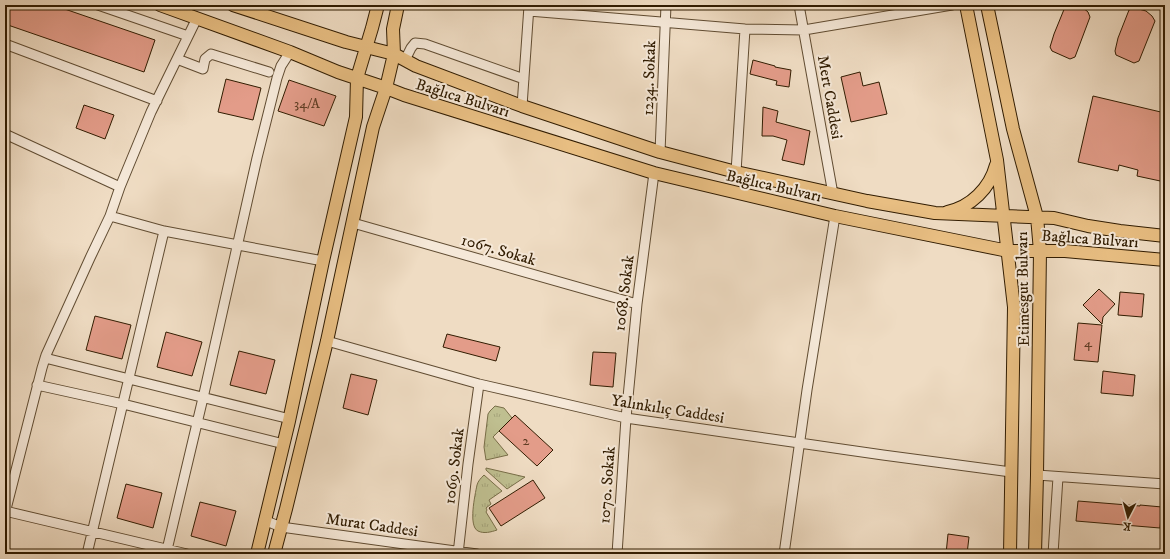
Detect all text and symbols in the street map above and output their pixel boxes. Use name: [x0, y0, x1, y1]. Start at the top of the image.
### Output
street label: 1234. Sokak: [638, 40, 660, 116]
street label: Mert Caddesi: [813, 54, 847, 141]
street label: Bağlıca Bulvarı: [413, 74, 512, 122]
house number: 34/A: [294, 95, 321, 113]
street label: Bağlıca Bulvarı: [724, 165, 823, 207]
street label: Bağlıca Bulvarı: [1041, 226, 1139, 252]
street label: 1067. Sokak: [459, 230, 539, 270]
street label: Etimesgut Bulvarı: [1012, 231, 1034, 347]
street label: 1068. Sokak: [609, 254, 639, 332]
house number: 4: [1084, 334, 1093, 352]
street label: Yalınkılıç Caddesi: [610, 390, 726, 428]
street label: 1069. Sokak: [439, 427, 469, 505]
house number: 2: [523, 432, 530, 450]
street label: 1070. Sokak: [594, 446, 620, 524]
north arrow: [1108, 497, 1148, 537]
street label: Murat Caddesi: [324, 509, 419, 541]
text: K: [1122, 519, 1132, 533]

